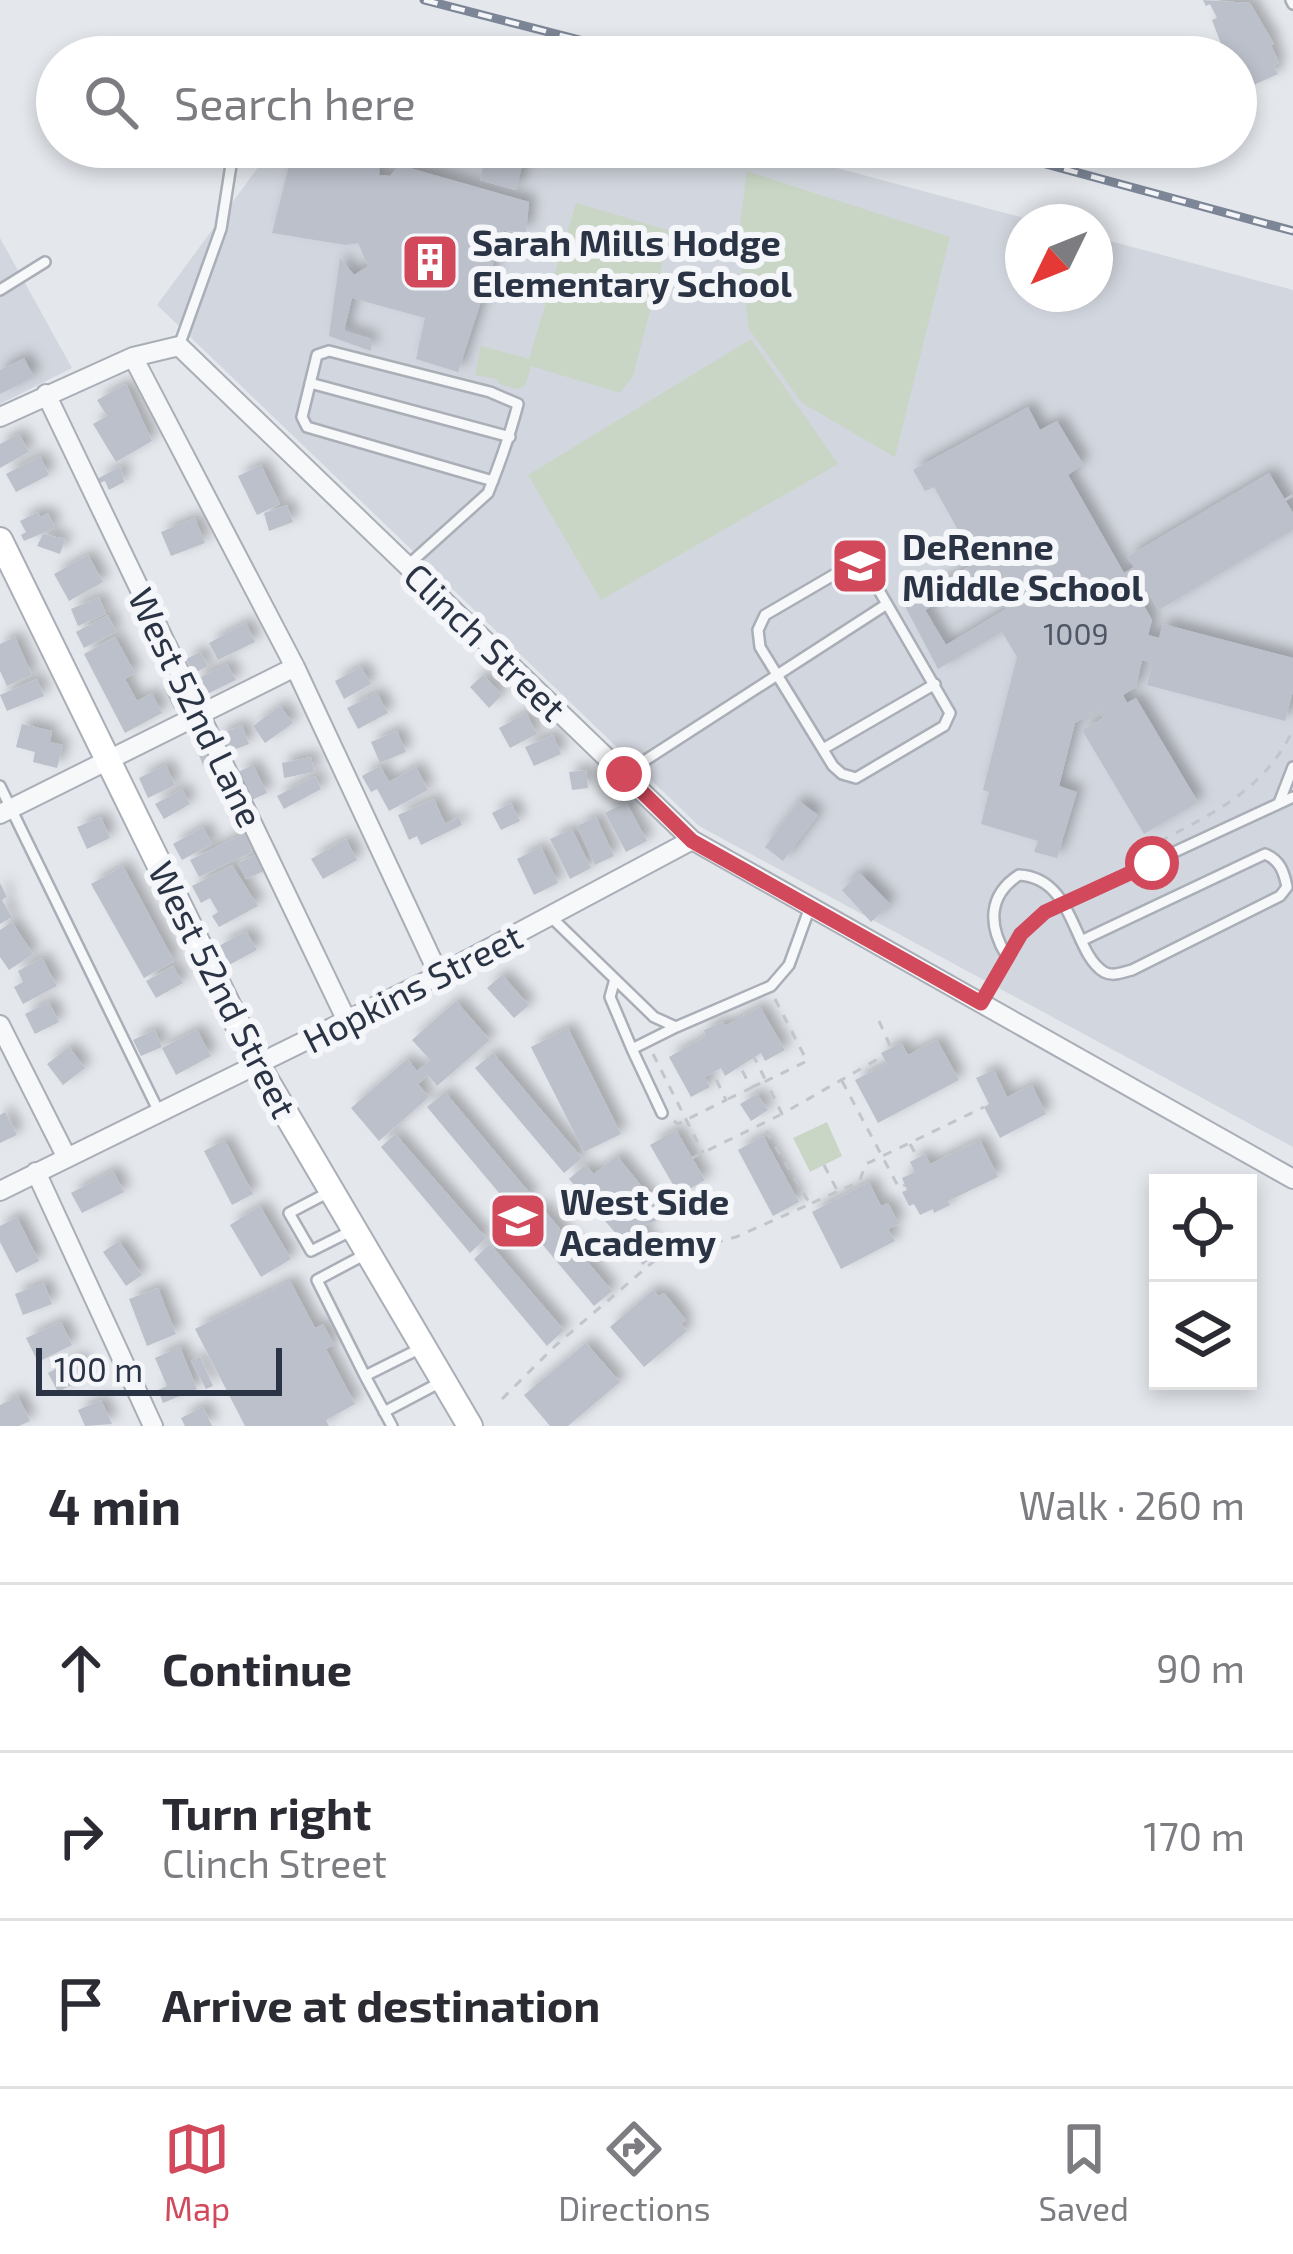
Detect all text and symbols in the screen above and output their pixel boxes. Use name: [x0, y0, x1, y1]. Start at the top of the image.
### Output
search box: [36, 36, 1257, 168]
icon: search: [78, 69, 144, 135]
text: Search here: [174, 75, 416, 129]
north arrow: [1005, 204, 1113, 312]
place label: Sarah Mills Hodge Elementary School: [472, 220, 792, 305]
building icon: Sarah Mills Hodge Elementary School: [399, 231, 461, 293]
place label: DeRenne Middle School: [902, 524, 1143, 608]
school or university icon: DeRenne Middle School: [829, 535, 891, 597]
street label: Clinch Street: [396, 553, 576, 729]
street label: West 52nd Lane: [121, 581, 273, 833]
house number: 1009: [1043, 615, 1109, 651]
route end: [597, 747, 651, 801]
route start: [1125, 836, 1179, 890]
street label: West 52nd Street: [141, 854, 307, 1124]
street label: Hopkins Street: [295, 913, 529, 1061]
map controls: [1149, 1174, 1257, 1390]
button: locate: [1149, 1174, 1257, 1282]
place label: West Side Academy: [560, 1179, 729, 1264]
school or university icon: West Side Academy: [487, 1190, 549, 1252]
button: layers: [1149, 1282, 1257, 1390]
scale bar: [36, 1342, 282, 1395]
text: 100 m: [54, 1349, 143, 1389]
text: 4 min: [48, 1474, 181, 1535]
text: Walk · 260 m: [1019, 1481, 1245, 1528]
icon: ahead: [48, 1635, 114, 1701]
text: Continue: [162, 1641, 352, 1695]
text: 90 m: [1156, 1644, 1245, 1691]
text: Turn right: [162, 1785, 371, 1839]
icon: right: [48, 1803, 114, 1869]
text: 170 m: [1143, 1812, 1245, 1859]
text: Clinch Street: [162, 1839, 387, 1886]
icon: arrive: [48, 1971, 114, 2037]
text: Arrive at destination: [162, 1977, 600, 2031]
tab: Map: [164, 2116, 230, 2228]
tab: Directions: [558, 2116, 710, 2228]
tab: Saved: [1038, 2116, 1129, 2228]

